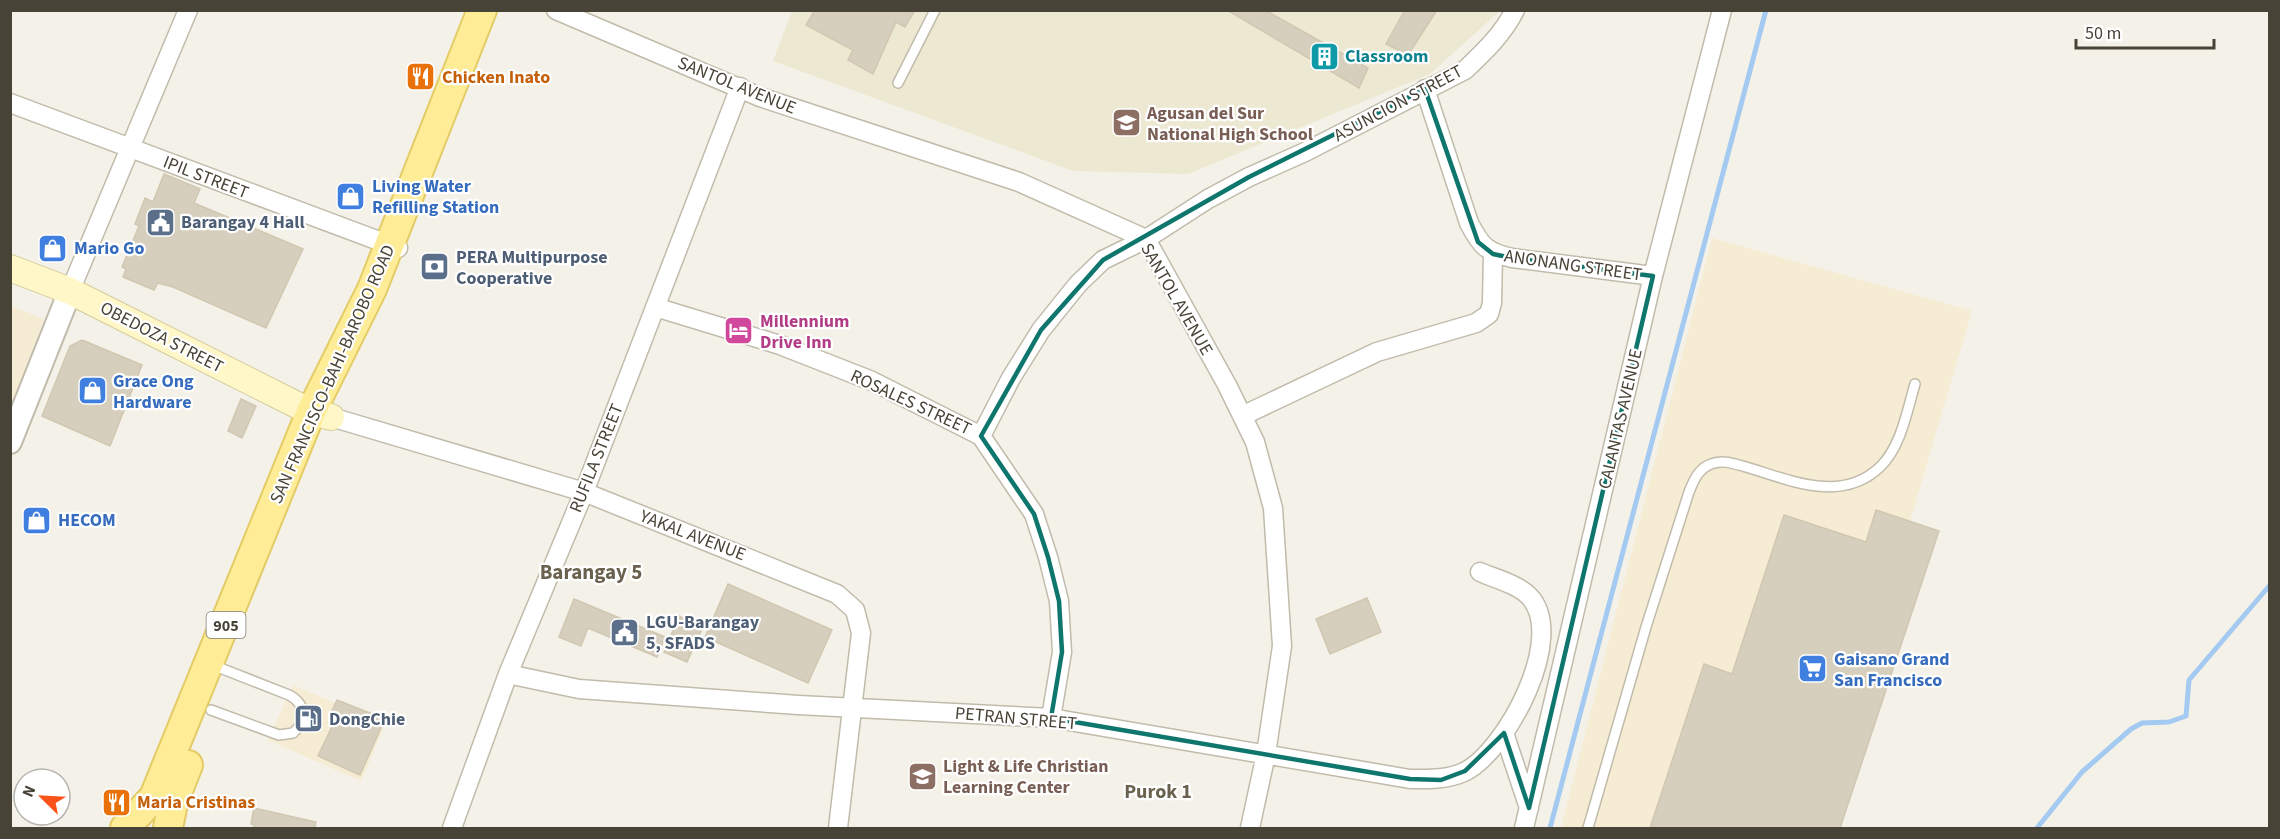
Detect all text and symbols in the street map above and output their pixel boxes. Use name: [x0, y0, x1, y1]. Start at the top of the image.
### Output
scale bar: [2076, 12, 2214, 50]
text: 50 m: [2085, 21, 2121, 46]
building icon: Classroom: [1308, 40, 1340, 72]
place label: Classroom: [1345, 44, 1428, 69]
street label: SANTOL AVENUE: [674, 50, 800, 121]
street label: ASUNCION STREET: [1329, 59, 1467, 148]
restaurant icon: Chicken Inato: [405, 61, 437, 93]
place label: Chicken Inato: [442, 65, 550, 90]
place label: Agusan del Sur National High School: [1146, 101, 1313, 147]
school or university icon: Agusan del Sur National High School: [1110, 107, 1142, 139]
street label: IPIL STREET: [159, 150, 253, 205]
place label: Living Water Refilling Station: [372, 174, 499, 220]
shop icon: Living Water Refilling Station: [335, 180, 367, 212]
public building icon: Barangay 4 Hall: [144, 206, 176, 238]
place label: Barangay 4 Hall: [181, 210, 305, 235]
shop icon: Mario Go: [37, 232, 69, 264]
place label: Mario Go: [74, 236, 144, 261]
street label: SANTOL AVENUE: [1134, 239, 1219, 360]
street label: SAN FRANCISCO-BAHI-BAROBO ROAD: [264, 241, 401, 508]
street label: ANONANG STREET: [1502, 243, 1644, 288]
place label: PERA Multipurpose Cooperative: [456, 245, 608, 291]
bank icon: PERA Multipurpose Cooperative: [419, 251, 451, 283]
street label: OBEDOZA STREET: [96, 296, 228, 379]
place label: Millennium Drive Inn: [760, 309, 850, 355]
hotel icon: Millennium Drive Inn: [723, 315, 755, 347]
street label: CALANTAS AVENUE: [1592, 347, 1649, 492]
street label: ROSALES STREET: [846, 363, 976, 442]
place label: Grace Ong Hardware: [113, 369, 194, 415]
shop icon: Grace Ong Hardware: [76, 375, 108, 407]
street label: RUFILA STREET: [563, 400, 630, 516]
street label: YAKAL AVENUE: [635, 503, 749, 567]
shop icon: HECOM: [21, 504, 53, 536]
place label: HECOM: [58, 508, 116, 533]
district label: Barangay 5: [540, 557, 642, 587]
place label: LGU-Barangay 5, SFADS: [646, 610, 760, 656]
road number: 905: [206, 612, 246, 638]
public building icon: LGU-Barangay 5, SFADS: [609, 616, 641, 648]
place label: Gaisano Grand San Francisco: [1834, 647, 1950, 693]
supermarket icon: Gaisano Grand San Francisco: [1797, 653, 1829, 685]
street label: PETRAN STREET: [954, 701, 1078, 736]
fuel station icon: DongChie: [292, 703, 324, 735]
place label: DongChie: [329, 707, 405, 732]
place label: Light & Life Christian Learning Center: [943, 754, 1109, 800]
school or university icon: Light & Life Christian Learning Center: [906, 760, 938, 792]
north arrow: [12, 767, 72, 827]
district label: Purok 1: [1124, 778, 1192, 806]
text: N: [17, 782, 41, 801]
restaurant icon: Maria Cristinas: [100, 786, 132, 818]
place label: Maria Cristinas: [137, 790, 255, 815]

